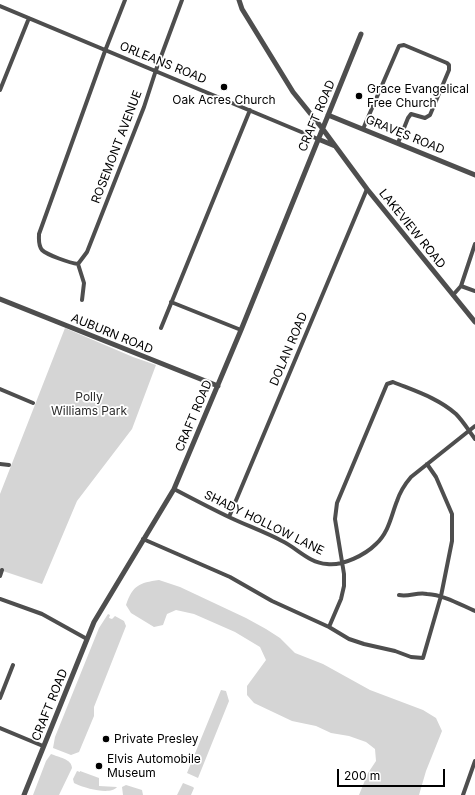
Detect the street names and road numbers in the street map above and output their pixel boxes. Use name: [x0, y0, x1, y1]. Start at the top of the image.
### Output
street label: ORLEANS ROAD: [117, 39, 209, 87]
street label: CRAFT ROAD: [295, 78, 339, 154]
street label: ROSEMONT AVENUE: [89, 88, 145, 206]
street label: GRAVES ROAD: [363, 113, 447, 157]
street label: LAKEVIEW ROAD: [376, 187, 448, 271]
street label: DOLAN ROAD: [267, 310, 311, 388]
street label: AUBURN ROAD: [69, 311, 155, 357]
street label: CRAFT ROAD: [172, 378, 216, 454]
street label: SHADY HOLLOW LANE: [202, 488, 326, 558]
street label: CRAFT ROAD: [29, 667, 71, 743]

